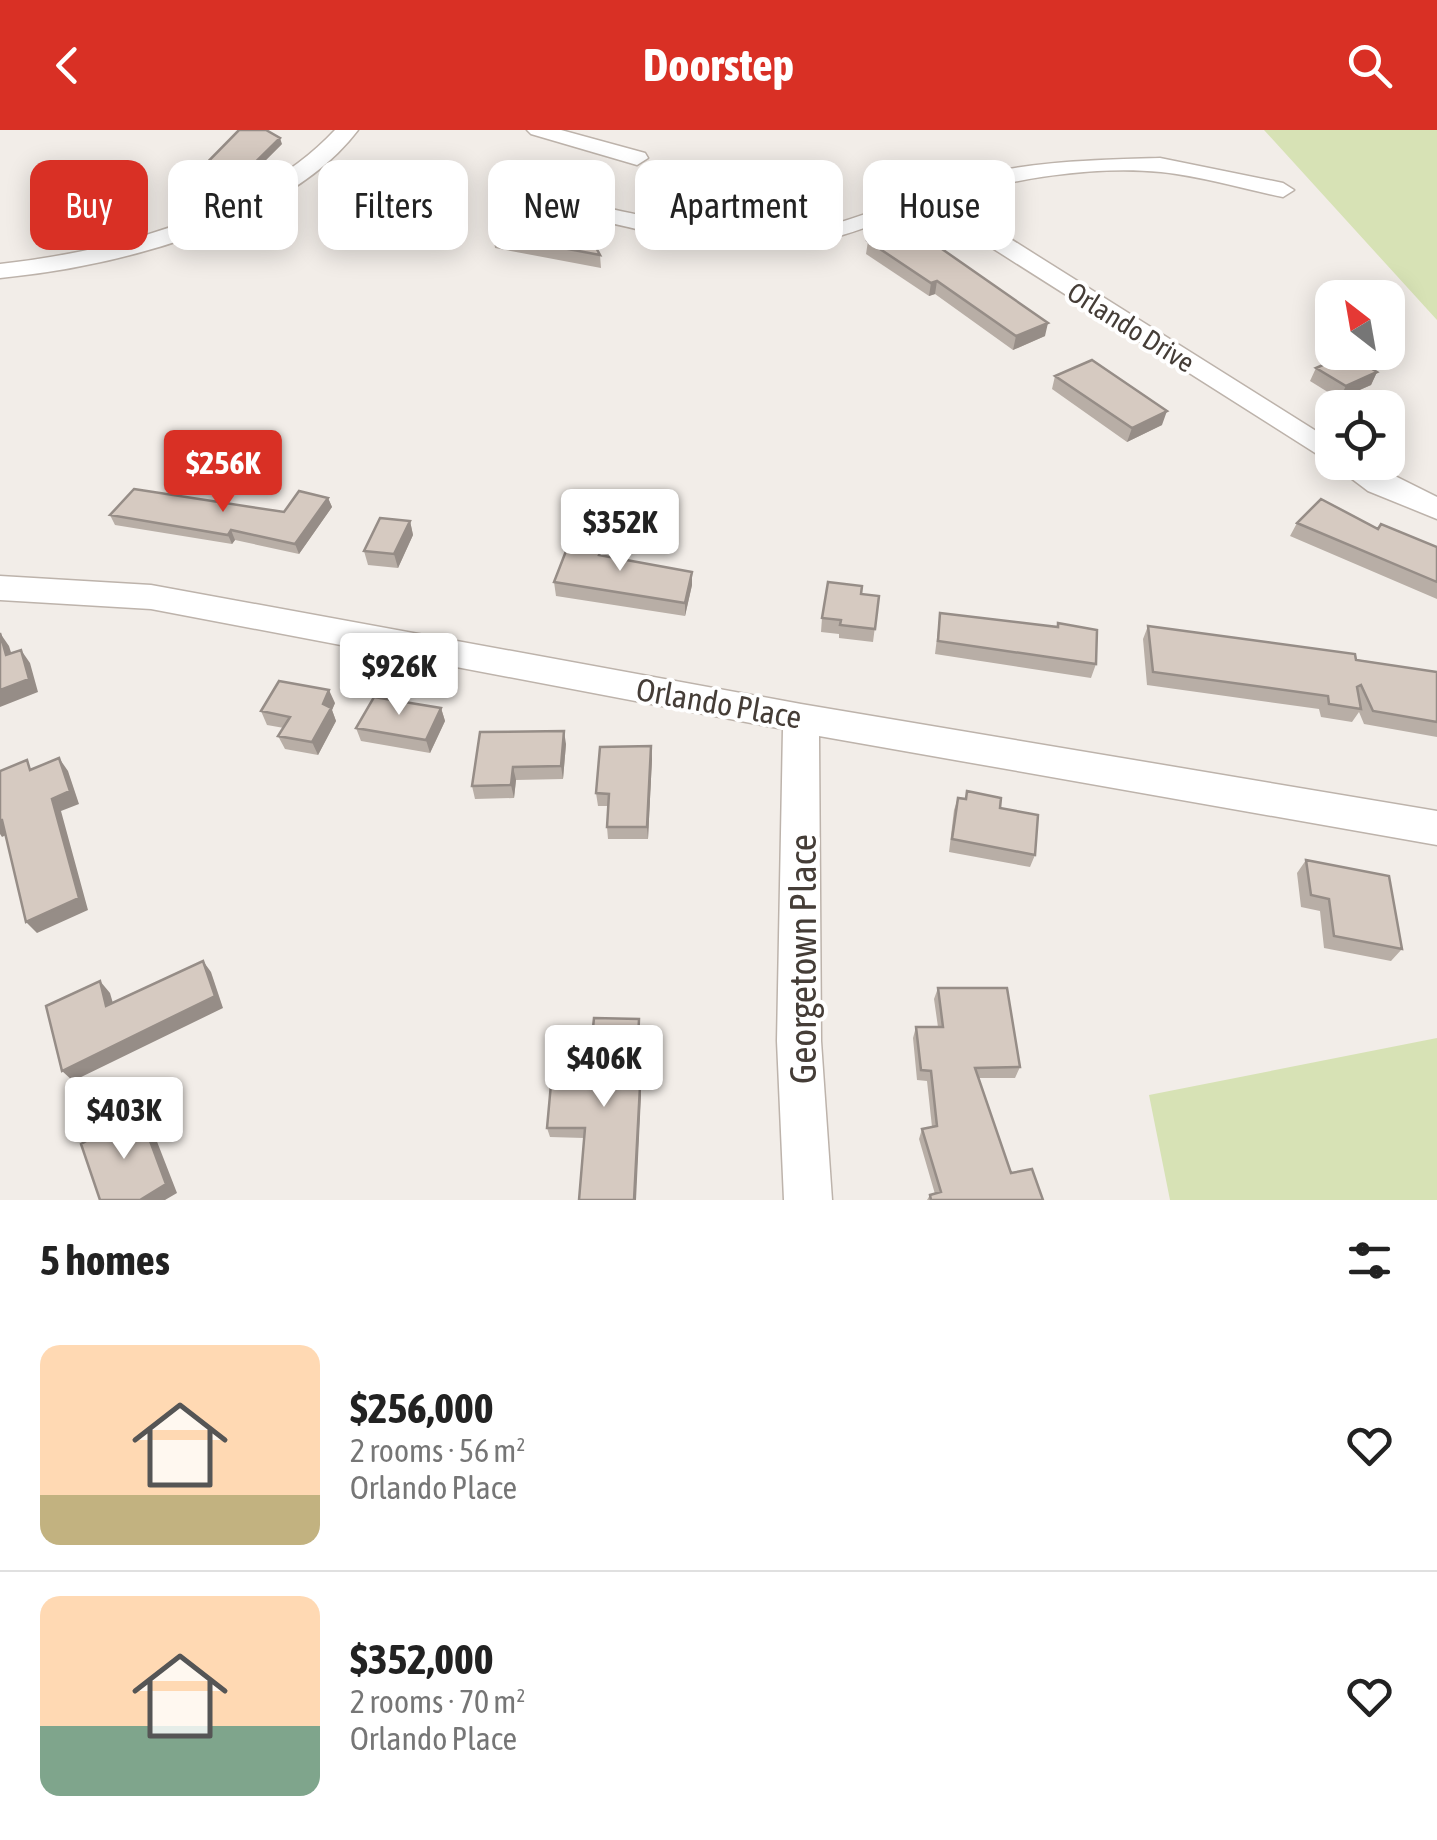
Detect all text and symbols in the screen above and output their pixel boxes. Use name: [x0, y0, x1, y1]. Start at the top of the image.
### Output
icon: back: [40, 38, 95, 93]
icon: search: [1342, 38, 1397, 93]
text: Doorstep: [643, 39, 794, 91]
chip: Buy: [30, 160, 148, 250]
chip: Rent: [168, 160, 298, 250]
chip: Filters: [318, 160, 468, 250]
chip: New: [488, 160, 615, 250]
chip: Apartment: [635, 160, 843, 250]
chip: House: [863, 160, 1015, 250]
street label: Orlando Drive: [1062, 275, 1200, 379]
north arrow: [1315, 280, 1405, 370]
map controls: [1315, 280, 1405, 480]
button: locate: [1315, 390, 1405, 480]
pin: $256K: [153, 430, 293, 515]
text: $256K: [186, 444, 260, 481]
pin: $352K: [550, 489, 690, 574]
text: $352K: [583, 503, 657, 540]
pin: $926K: [329, 633, 469, 718]
text: $926K: [362, 647, 436, 684]
street label: Orlando Place: [634, 670, 804, 736]
street label: Georgetown Place: [781, 834, 824, 1084]
pin: $406K: [534, 1025, 674, 1110]
text: $406K: [567, 1039, 641, 1076]
pin: $403K: [54, 1077, 194, 1162]
text: $403K: [87, 1091, 161, 1128]
icon: filters: [1342, 1233, 1397, 1288]
text: 5 homes: [40, 1236, 170, 1284]
text: $256,000: [350, 1384, 494, 1432]
icon: home: [120, 1385, 240, 1505]
icon: heart: [1342, 1418, 1397, 1473]
text: 2 rooms · 56 m²: [350, 1432, 525, 1469]
text: Orlando Place: [350, 1469, 517, 1506]
text: $352,000: [350, 1635, 494, 1683]
icon: home: [120, 1636, 240, 1756]
icon: heart: [1342, 1669, 1397, 1724]
text: 2 rooms · 70 m²: [350, 1683, 525, 1720]
text: Orlando Place: [350, 1720, 517, 1757]

